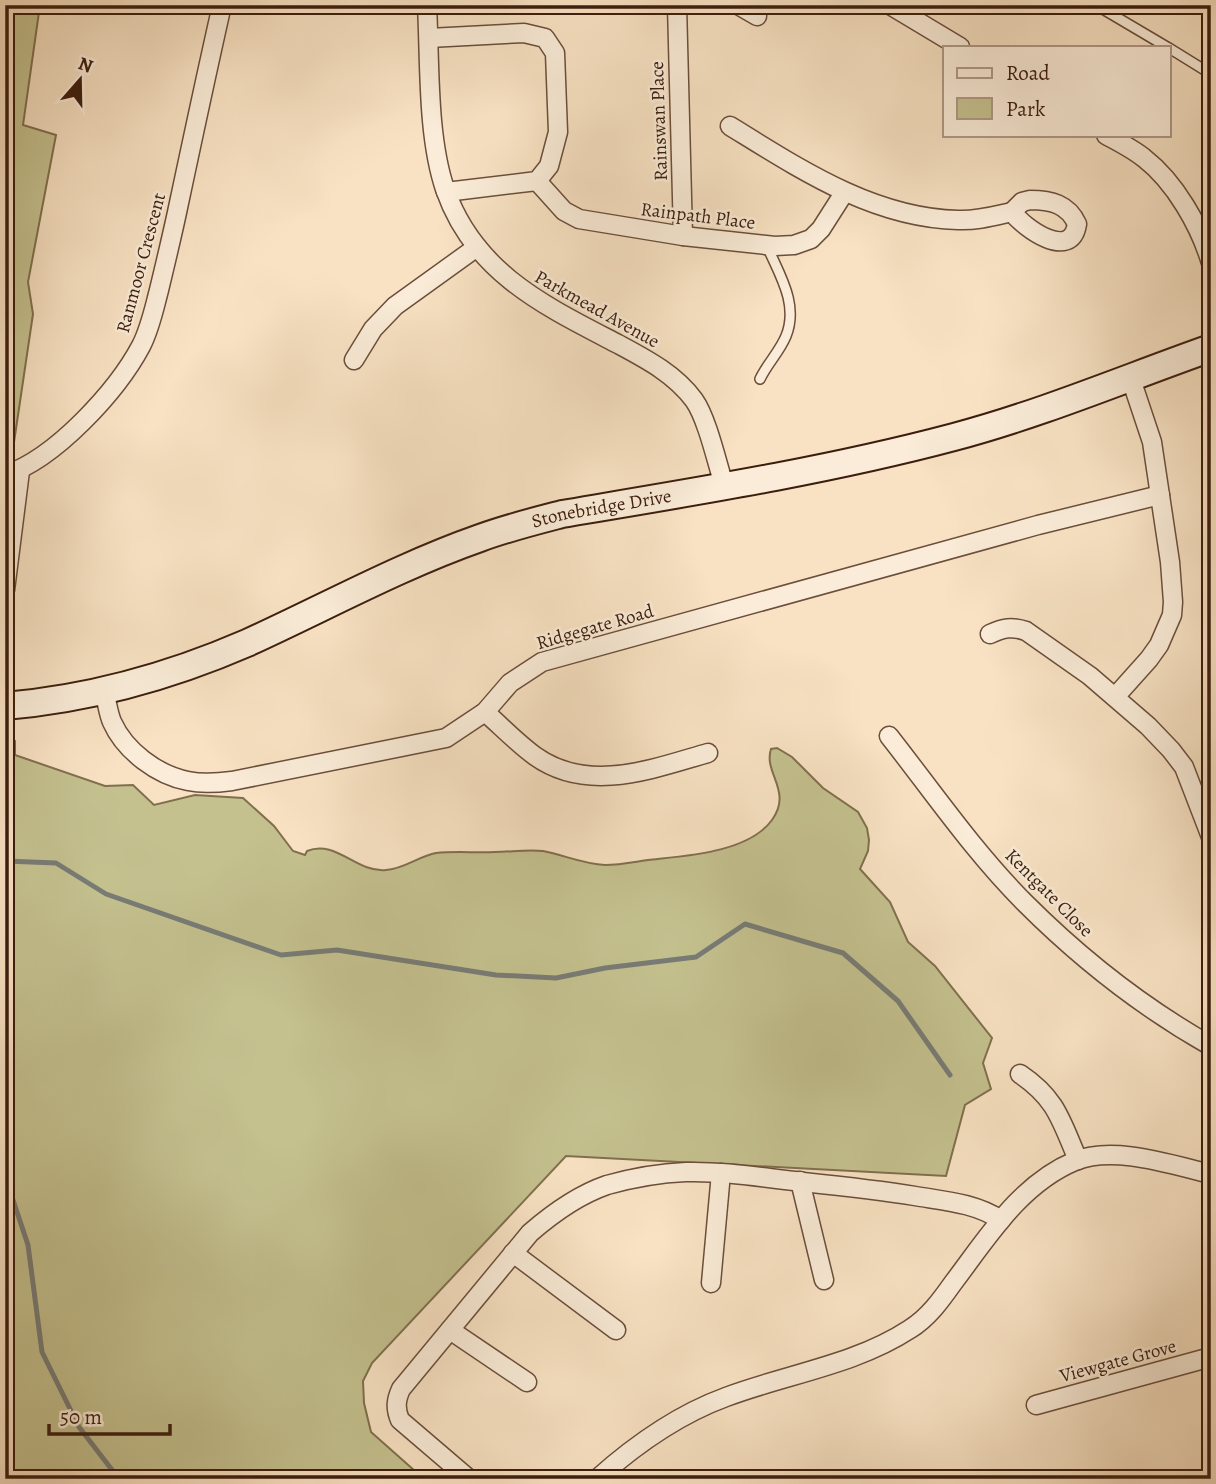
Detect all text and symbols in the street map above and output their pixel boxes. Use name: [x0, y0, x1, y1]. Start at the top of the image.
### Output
north arrow: [46, 46, 116, 116]
legend: [943, 46, 1170, 136]
text: N: [75, 50, 97, 80]
text: Road: [1006, 59, 1050, 87]
street label: Rainswan Place: [644, 61, 674, 181]
text: Park: [1006, 95, 1046, 123]
street label: Ranmoor Crescent: [110, 190, 172, 336]
street label: Rainpath Place: [639, 196, 757, 236]
street label: Parkmead Avenue: [530, 264, 664, 354]
street label: Stonebridge Drive: [529, 483, 673, 534]
street label: Ridgegate Road: [533, 598, 658, 656]
street label: Kentgate Close: [999, 843, 1099, 943]
street label: Viewgate Grove: [1056, 1333, 1179, 1389]
scale bar: [49, 1393, 170, 1437]
text: 50 m: [60, 1403, 102, 1431]

